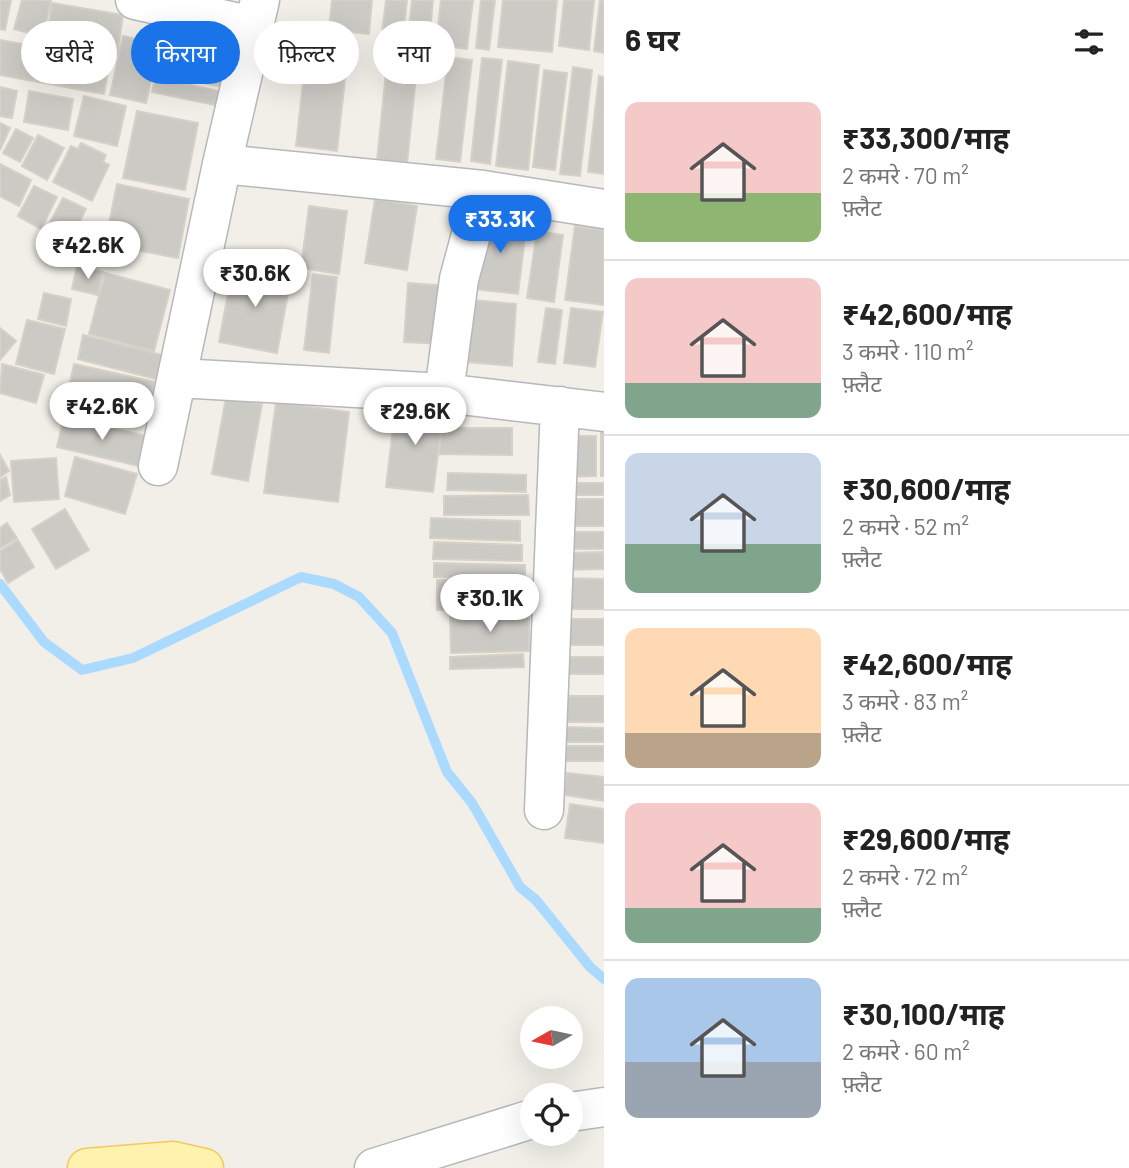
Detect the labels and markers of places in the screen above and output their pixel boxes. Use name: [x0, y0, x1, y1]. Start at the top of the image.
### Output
pin: ₹33.3K: [443, 196, 557, 255]
pin: ₹42.6K: [31, 222, 145, 281]
pin: ₹30.6K: [198, 250, 312, 309]
pin: ₹42.6K: [45, 382, 159, 442]
pin: ₹29.6K: [358, 388, 472, 447]
pin: ₹30.1K: [433, 574, 547, 634]

